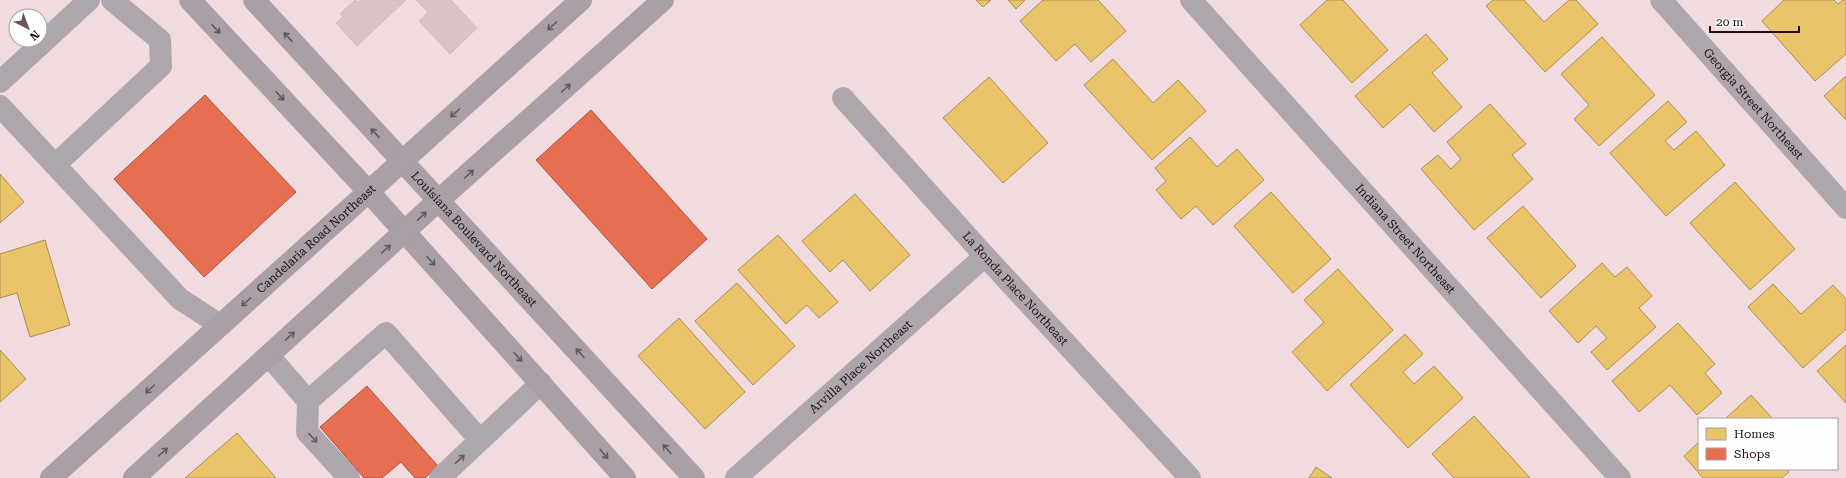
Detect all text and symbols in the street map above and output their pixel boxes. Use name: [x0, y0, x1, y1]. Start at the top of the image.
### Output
north arrow: [8, 8, 48, 48]
scale bar: [1710, 8, 1799, 34]
text: 20 m: [1716, 15, 1743, 29]
one-way arrow: [547, 21, 557, 31]
one-way arrow: [211, 23, 220, 33]
text: N: [26, 27, 42, 43]
one-way arrow: [283, 32, 292, 42]
street label: Georgia Street Northeast: [1700, 46, 1807, 163]
one-way arrow: [560, 83, 571, 92]
one-way arrow: [275, 91, 284, 101]
one-way arrow: [450, 109, 461, 118]
one-way arrow: [371, 128, 380, 138]
street label: Louisiana Boulevard Northeast: [408, 169, 540, 310]
one-way arrow: [463, 170, 474, 179]
street label: Candelaria Road Northeast: [254, 181, 379, 296]
street label: Indiana Street Northeast: [1353, 181, 1459, 297]
one-way arrow: [417, 211, 427, 221]
street label: La Ronda Place Northeast: [960, 229, 1071, 349]
one-way arrow: [381, 244, 391, 253]
one-way arrow: [426, 256, 435, 266]
one-way arrow: [241, 297, 251, 307]
street label: Arvilla Place Northeast: [806, 317, 915, 416]
one-way arrow: [285, 331, 295, 341]
one-way arrow: [575, 348, 584, 358]
one-way arrow: [513, 352, 522, 362]
one-way arrow: [145, 384, 155, 393]
legend: [1698, 418, 1838, 470]
text: Homes: [1734, 427, 1775, 441]
one-way arrow: [308, 433, 317, 443]
one-way arrow: [663, 444, 672, 454]
one-way arrow: [158, 447, 168, 456]
text: Shops: [1734, 447, 1770, 461]
one-way arrow: [600, 449, 609, 460]
one-way arrow: [455, 454, 465, 464]

